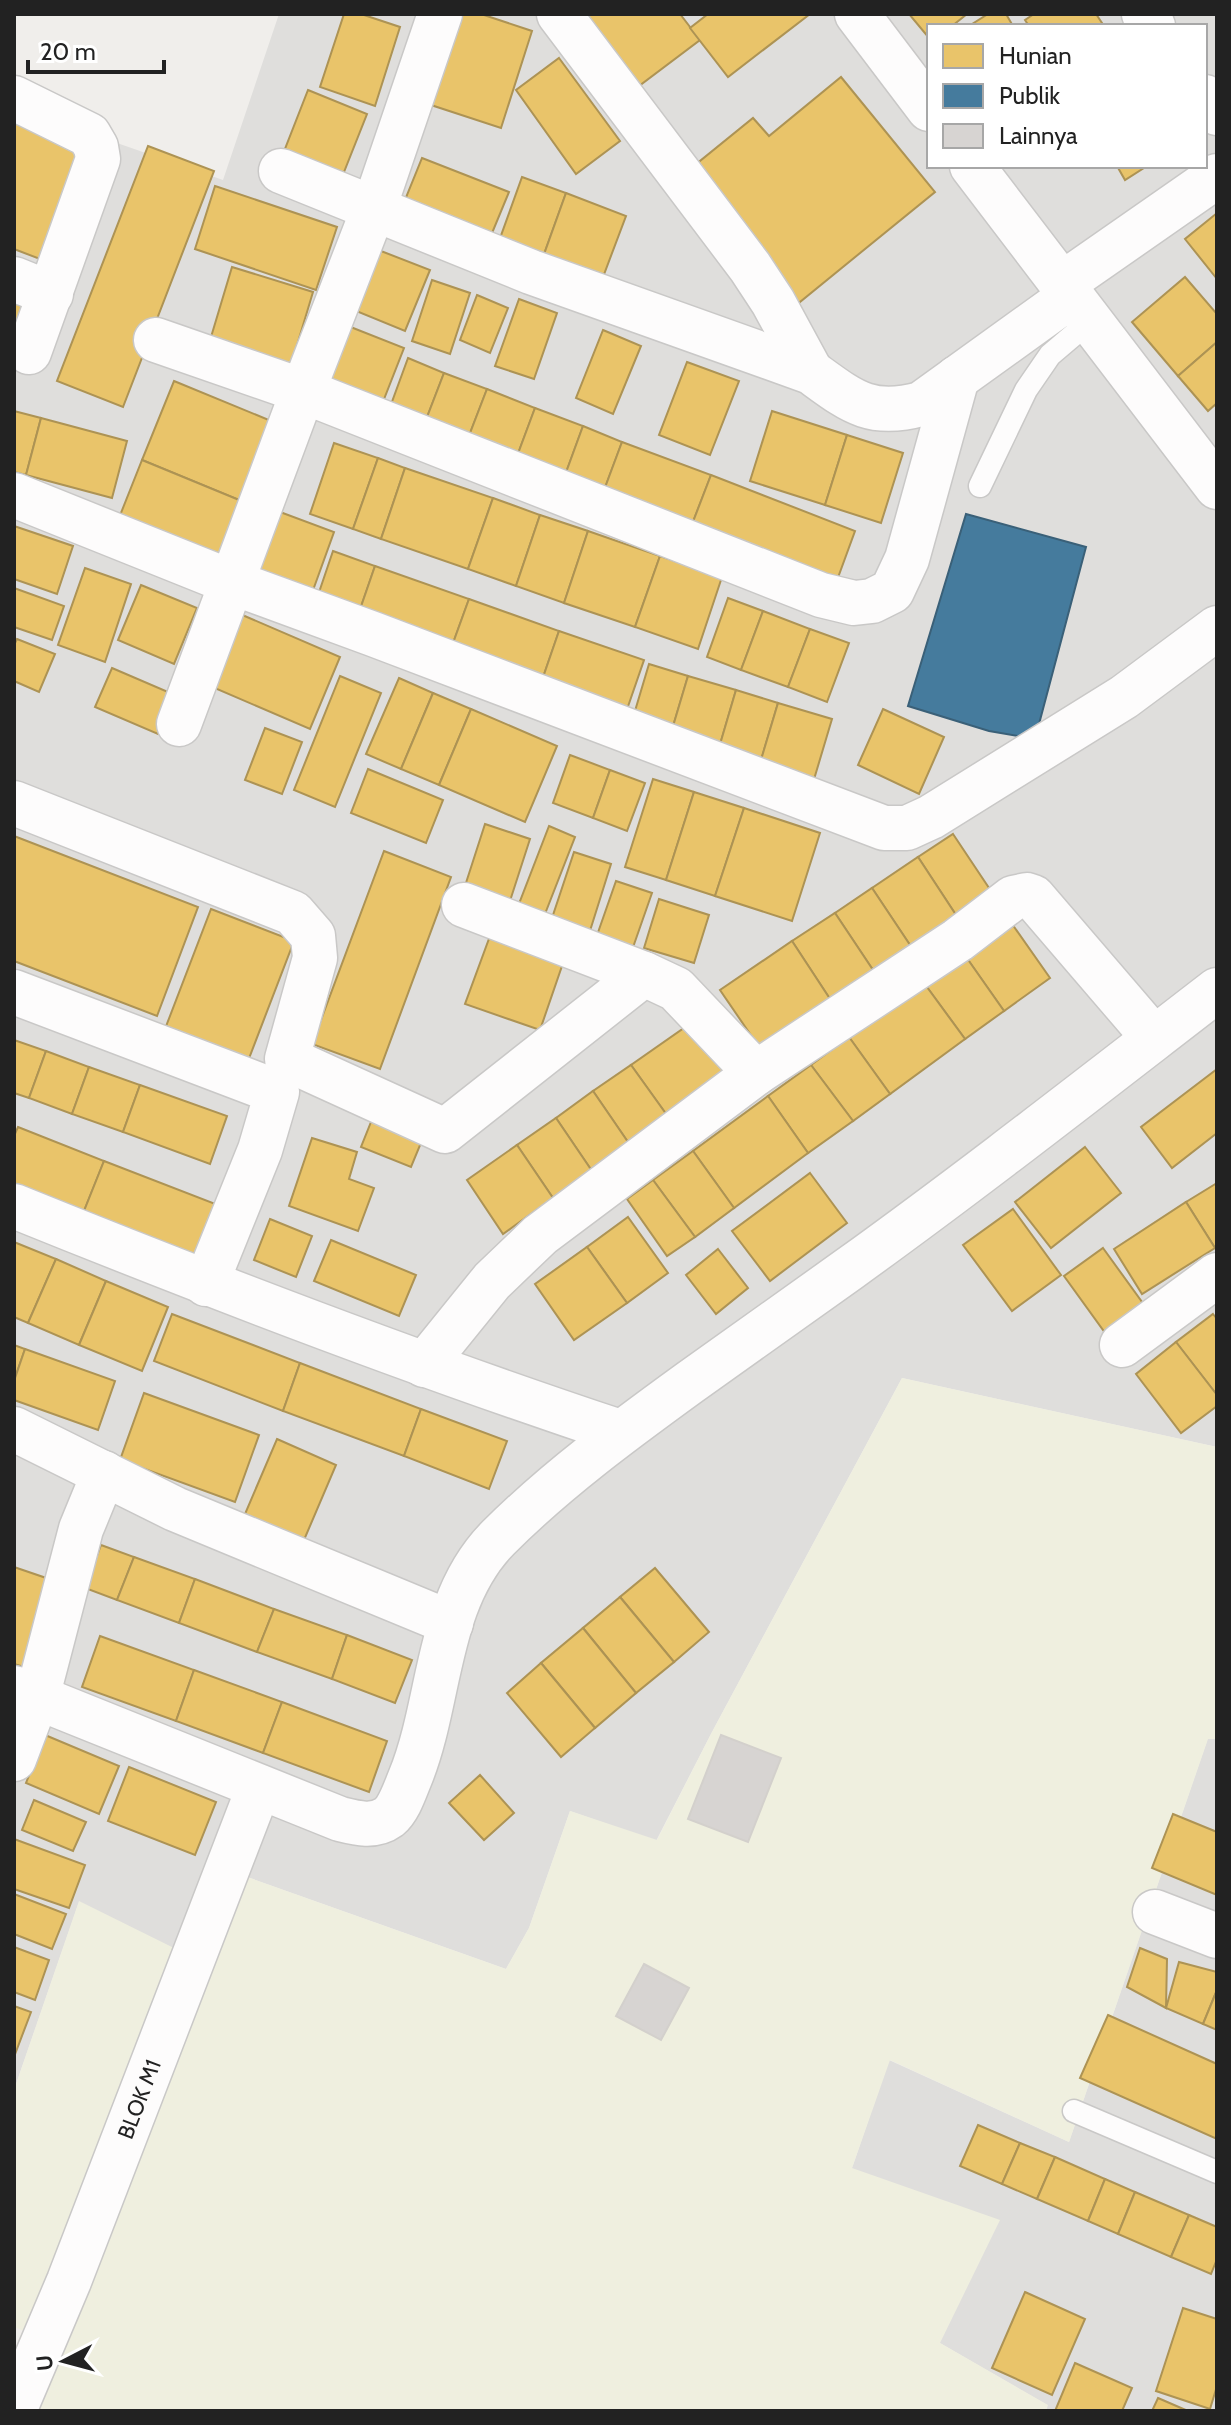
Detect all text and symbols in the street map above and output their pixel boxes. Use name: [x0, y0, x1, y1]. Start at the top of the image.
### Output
scale bar: [28, 24, 164, 74]
legend: [927, 24, 1207, 168]
text: 20 m: [40, 37, 96, 66]
text: Hunian: [999, 41, 1072, 70]
text: Publik: [999, 81, 1060, 110]
text: Lainnya: [999, 121, 1078, 150]
street label: BLOK M1: [112, 2056, 167, 2143]
north arrow: [24, 2321, 104, 2401]
text: U: [30, 2354, 59, 2372]

